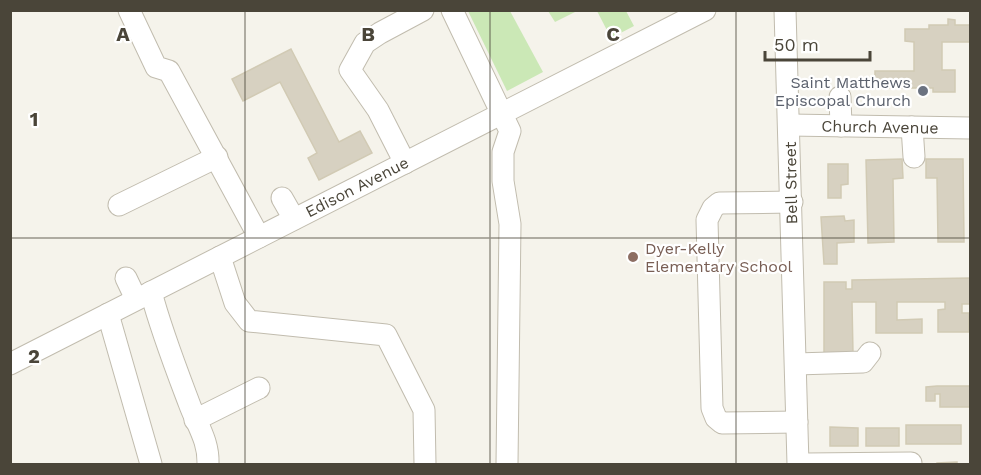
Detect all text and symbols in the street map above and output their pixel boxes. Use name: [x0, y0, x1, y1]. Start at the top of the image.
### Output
text: A: [116, 22, 130, 46]
text: B: [361, 22, 375, 46]
text: C: [606, 22, 620, 46]
scale bar: [765, 24, 870, 62]
text: 50 m: [774, 34, 819, 55]
place label: Saint Matthews Episcopal Church: [775, 73, 911, 110]
marker: Saint Matthews Episcopal Church: [916, 84, 930, 98]
text: 1: [30, 107, 38, 131]
street label: Church Avenue: [821, 116, 939, 138]
street label: Bell Street: [781, 141, 801, 224]
street label: Edison Avenue: [302, 153, 412, 221]
place label: Dyer-Kelly Elementary School: [645, 239, 793, 276]
marker: Dyer-Kelly Elementary School: [626, 250, 640, 264]
text: 2: [28, 344, 40, 368]

